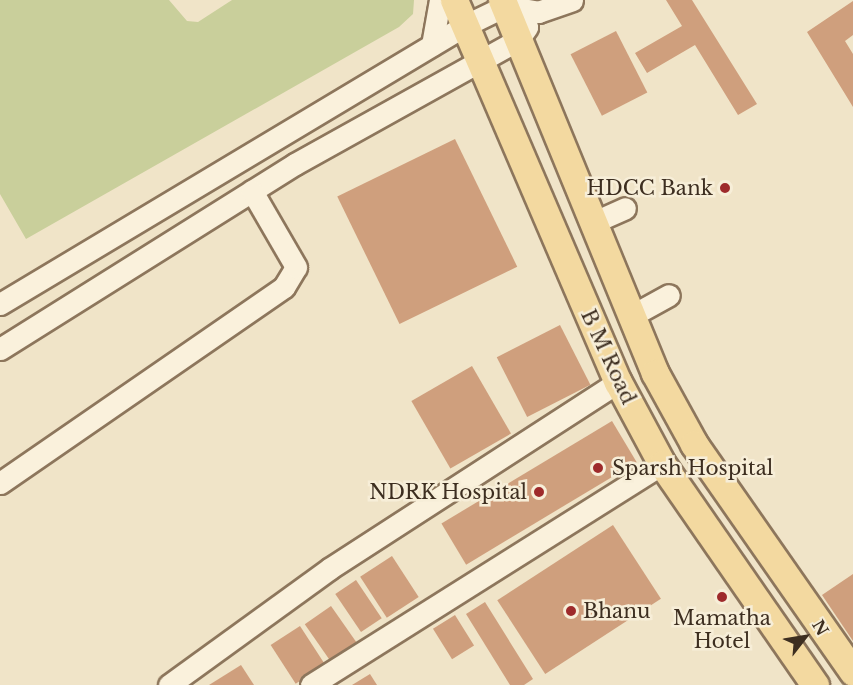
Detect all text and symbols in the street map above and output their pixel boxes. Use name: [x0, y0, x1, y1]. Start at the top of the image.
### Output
place label: HDCC Bank: [586, 176, 713, 200]
marker: HDCC Bank: [718, 181, 732, 195]
street label: B M Road: [576, 306, 640, 408]
place label: Sparsh Hospital: [612, 456, 773, 480]
marker: Sparsh Hospital: [589, 459, 607, 477]
place label: NDRK Hospital: [369, 480, 527, 504]
marker: NDRK Hospital: [532, 485, 546, 499]
marker: Mamatha Hotel: [715, 590, 729, 604]
place label: Bhanu: [583, 599, 650, 623]
marker: Bhanu: [564, 604, 578, 618]
place label: Mamatha Hotel: [673, 606, 771, 653]
north arrow: [775, 607, 835, 667]
text: N: [808, 616, 833, 639]

